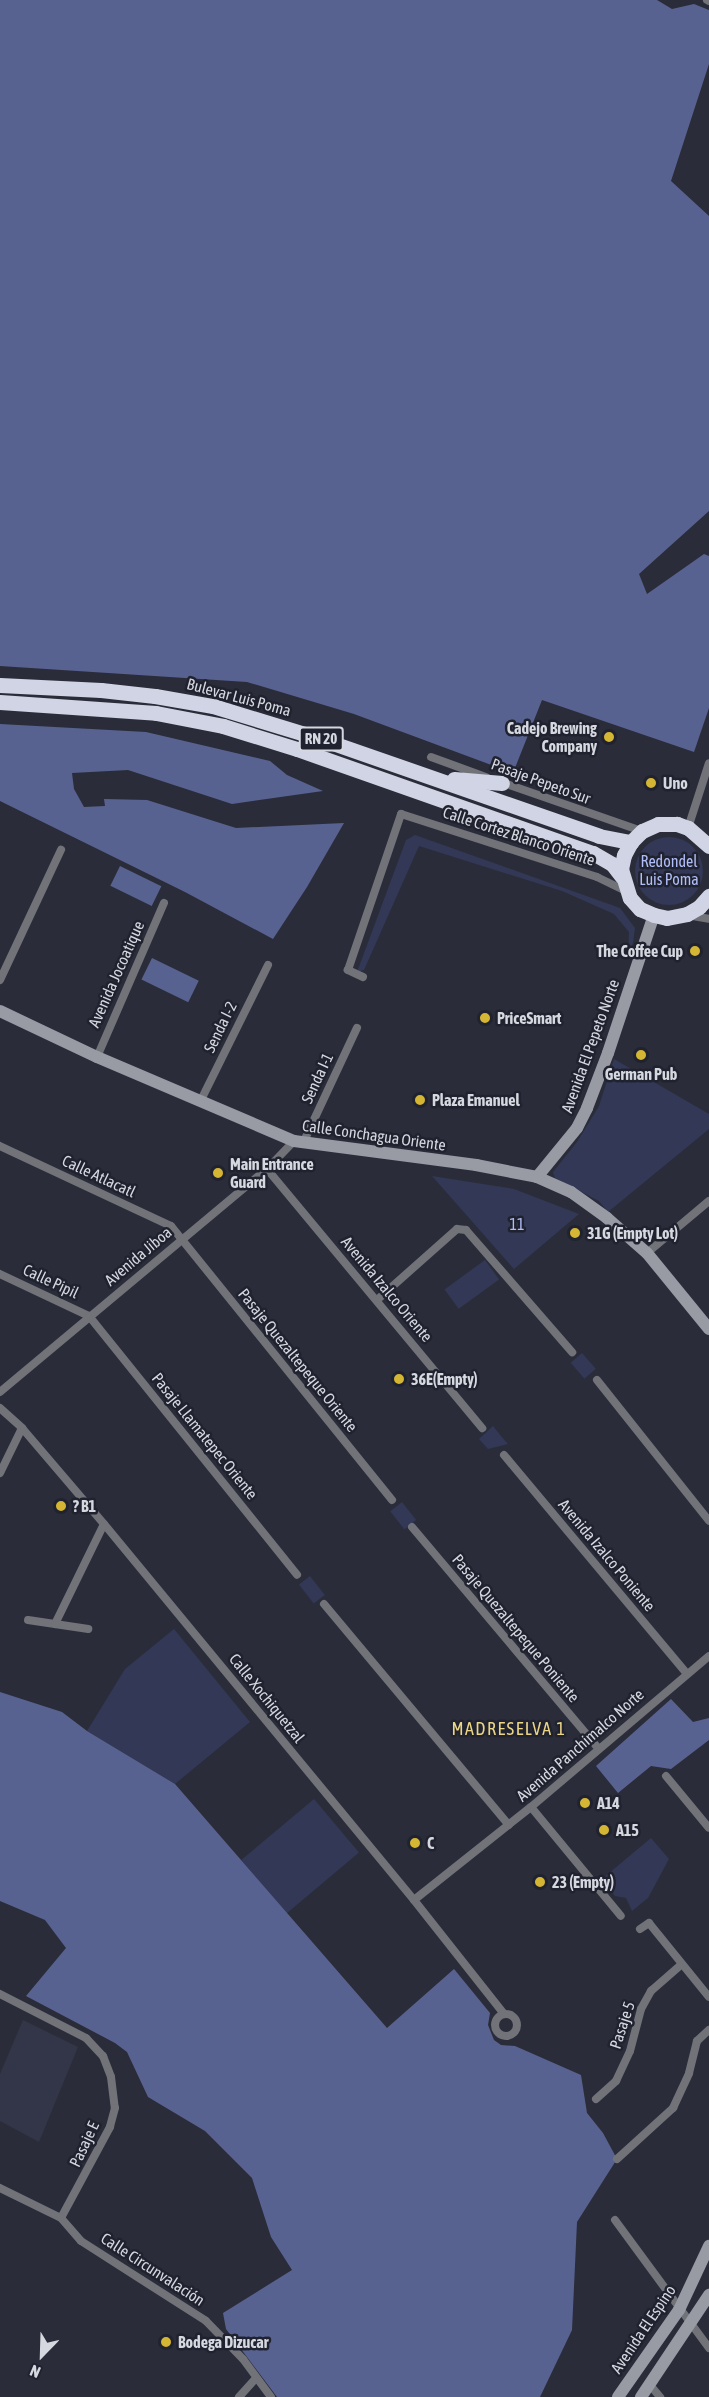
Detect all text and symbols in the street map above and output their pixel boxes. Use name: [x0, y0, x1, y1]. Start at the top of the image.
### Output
street label: Bulevar Luis Poma: [185, 674, 293, 720]
place label: Cadejo Brewing Company: [507, 718, 597, 756]
road number: RN 20: [298, 727, 344, 751]
marker: Cadejo Brewing Company: [602, 730, 616, 744]
street label: Pasaje Pepeto Sur: [489, 754, 593, 808]
place label: Uno: [663, 773, 688, 793]
marker: Uno: [644, 776, 658, 790]
street label: Calle Cortez Blanco Oriente: [441, 802, 597, 870]
park label: Redondel Luis Poma: [639, 851, 699, 889]
street label: Avenida Jocoatique: [84, 918, 148, 1030]
place label: The Coffee Cup: [597, 941, 683, 961]
marker: The Coffee Cup: [688, 944, 702, 958]
street label: Avenida El Pepeto Norte: [557, 977, 623, 1115]
street label: Senda I-2: [199, 998, 241, 1056]
place label: PriceSmart: [497, 1008, 561, 1028]
marker: PriceSmart: [478, 1011, 492, 1025]
marker: German Pub: [634, 1048, 648, 1062]
street label: Senda I-1: [297, 1050, 337, 1106]
place label: German Pub: [605, 1064, 677, 1084]
place label: Plaza Emanuel: [432, 1090, 520, 1110]
marker: Plaza Emanuel: [413, 1093, 427, 1107]
street label: Calle Conchagua Oriente: [301, 1115, 447, 1155]
street label: Calle Atlacatl: [59, 1151, 139, 1201]
place label: Main Entrance Guard: [230, 1154, 314, 1192]
marker: Main Entrance Guard: [211, 1166, 225, 1180]
park label: 11: [509, 1214, 525, 1234]
street label: Avenida Jiboa: [101, 1222, 175, 1290]
place label: 31G (Empty Lot): [587, 1223, 678, 1243]
marker: 31G (Empty Lot): [568, 1226, 582, 1240]
street label: Avenida Izalco Oriente: [337, 1232, 437, 1346]
street label: Calle Pipil: [20, 1260, 82, 1302]
street label: Pasaje Quezaltepeque Oriente: [234, 1285, 362, 1435]
street label: Pasaje Llamatepec Oriente: [148, 1369, 262, 1503]
place label: 36E(Empty): [411, 1369, 478, 1389]
marker: 36E(Empty): [392, 1372, 406, 1386]
street label: Avenida Izalco Poniente: [554, 1495, 660, 1615]
place label: ? B1: [73, 1496, 96, 1516]
marker: ? B1: [54, 1499, 68, 1513]
street label: Pasaje Quezaltepeque Poniente: [448, 1550, 584, 1706]
street label: Calle Xochiquetzal: [225, 1650, 309, 1746]
street label: Avenida Panchimalco Norte: [513, 1685, 647, 1805]
district label: MADRESELVA 1: [451, 1718, 567, 1740]
place label: A14: [597, 1793, 620, 1813]
marker: A14: [578, 1796, 592, 1810]
place label: A15: [616, 1820, 639, 1840]
marker: A15: [597, 1823, 611, 1837]
place label: C: [427, 1833, 434, 1853]
marker: C: [408, 1836, 422, 1850]
place label: 23 (Empty): [552, 1872, 614, 1892]
marker: 23 (Empty): [533, 1875, 547, 1889]
street label: Pasaje 5: [605, 1999, 639, 2051]
street label: Pasaje E: [65, 2118, 103, 2170]
street label: Calle Circunvalación: [98, 2228, 208, 2310]
street label: Avenida El Espino: [606, 2281, 680, 2377]
north arrow: [12, 2325, 72, 2385]
place label: Bodega Dizucar: [178, 2332, 268, 2352]
marker: Bodega Dizucar: [159, 2335, 173, 2349]
text: N: [27, 2361, 43, 2382]

